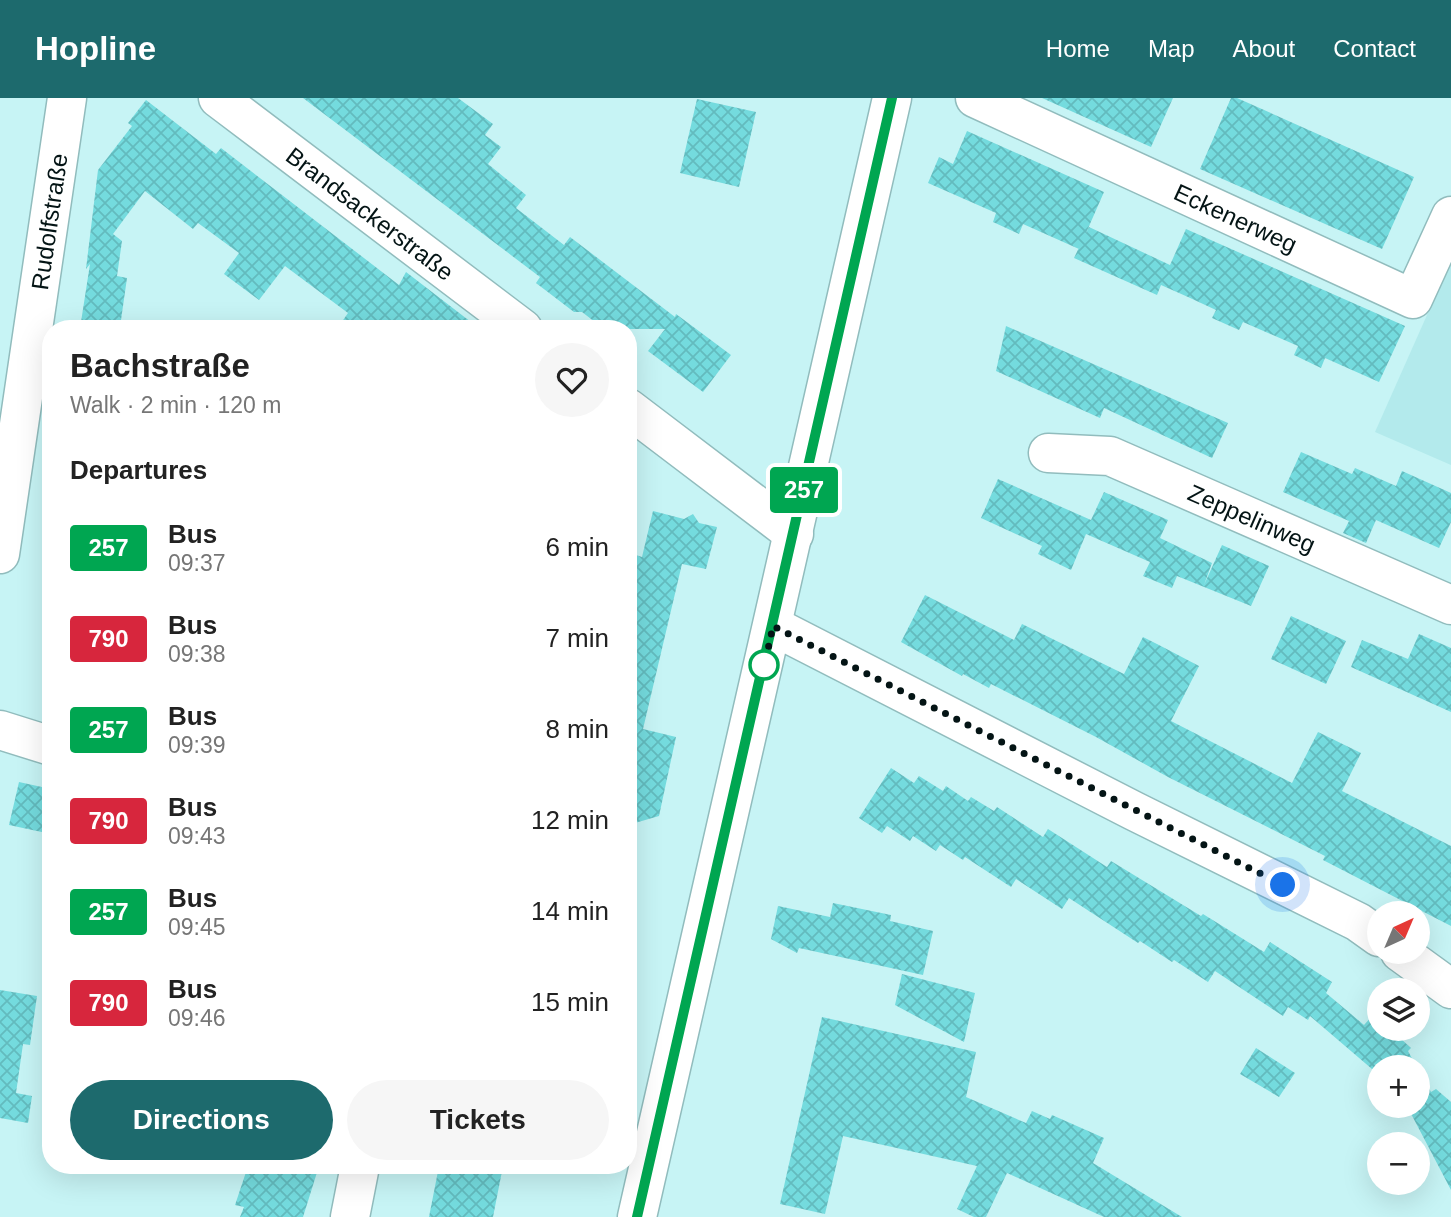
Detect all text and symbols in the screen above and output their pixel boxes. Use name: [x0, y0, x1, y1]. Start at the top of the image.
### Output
text: Hopline: [35, 30, 156, 67]
text: Home: [1046, 35, 1110, 62]
text: Map: [1148, 35, 1195, 62]
text: About: [1233, 35, 1295, 62]
text: Contact: [1333, 35, 1416, 62]
street label: Brandsackerstraße: [281, 141, 459, 285]
street label: Rudolfstraße: [25, 152, 72, 292]
street label: Eckenerweg: [1170, 178, 1302, 258]
button: heart: [535, 343, 609, 417]
text: Bachstraße: [70, 347, 250, 384]
text: Walk · 2 min · 120 m: [70, 392, 281, 418]
text: Departures: [70, 455, 207, 485]
line badge: 257: [764, 467, 844, 513]
text: 257: [784, 476, 824, 503]
street label: Zeppelinweg: [1184, 478, 1320, 558]
text: Bus: [168, 519, 217, 549]
text: 6 min: [545, 532, 609, 562]
text: 257: [88, 534, 129, 561]
text: 09:37: [168, 550, 226, 576]
text: Bus: [168, 610, 217, 640]
text: 7 min: [545, 623, 609, 653]
text: 790: [88, 625, 129, 652]
text: 09:38: [168, 641, 226, 667]
unlabelled marker: [749, 650, 779, 680]
text: Bus: [168, 701, 217, 731]
text: 8 min: [545, 714, 609, 744]
text: 257: [88, 716, 129, 743]
text: 09:39: [168, 732, 226, 758]
text: Bus: [168, 792, 217, 822]
text: 12 min: [531, 805, 609, 835]
text: 790: [88, 807, 129, 834]
text: 09:43: [168, 823, 226, 849]
your location: [1265, 867, 1300, 902]
text: Bus: [168, 883, 217, 913]
text: 14 min: [531, 896, 609, 926]
text: 257: [88, 898, 129, 925]
north arrow: [1367, 901, 1430, 964]
map controls: [1367, 901, 1430, 1195]
text: 09:45: [168, 914, 226, 940]
text: Bus: [168, 974, 217, 1004]
button: layers: [1367, 978, 1430, 1041]
text: 15 min: [531, 987, 609, 1017]
text: 790: [88, 989, 129, 1016]
text: 09:46: [168, 1005, 226, 1031]
button: +: [1367, 1055, 1430, 1118]
button: Directions: [70, 1080, 333, 1160]
button: Tickets: [347, 1080, 609, 1160]
button: −: [1367, 1132, 1430, 1195]

